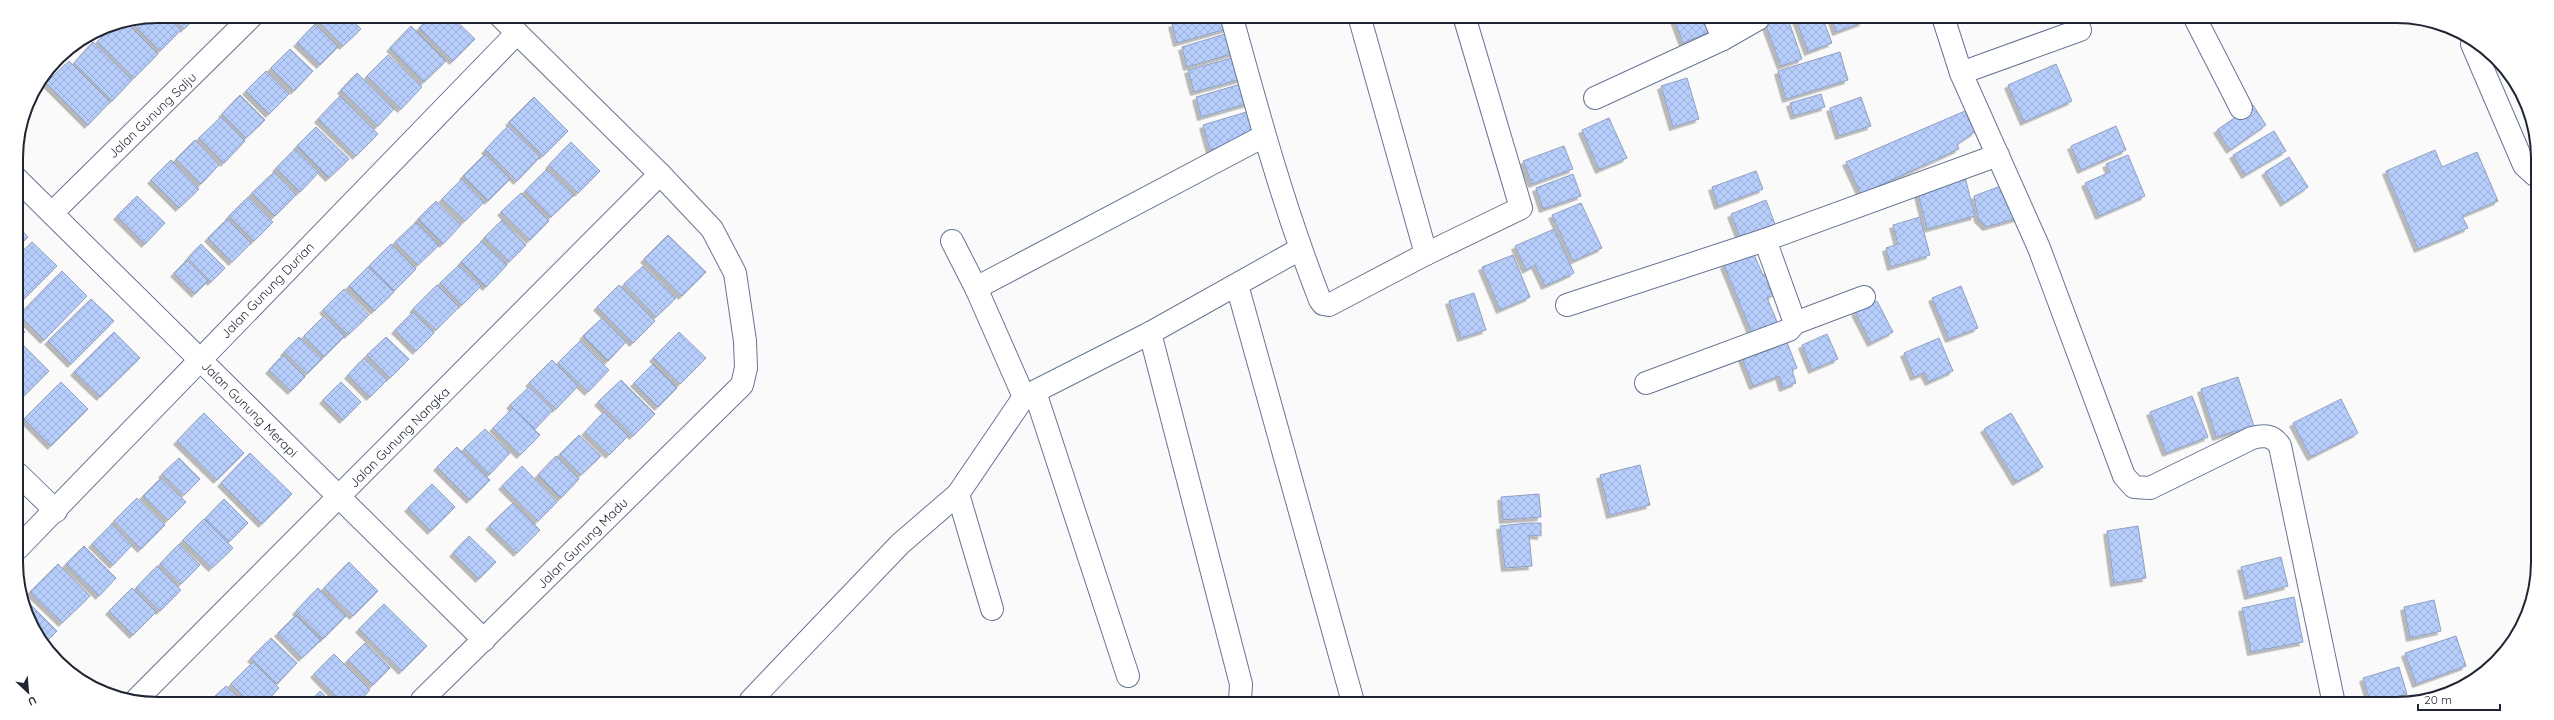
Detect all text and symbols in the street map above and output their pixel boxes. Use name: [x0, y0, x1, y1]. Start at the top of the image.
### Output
street label: Jalan Gunung Salju: [104, 69, 200, 161]
street label: Jalan Gunung Durian: [217, 239, 317, 341]
street label: Jalan Gunung Merapi: [199, 358, 301, 460]
street label: Jalan Gunung Nangka: [345, 383, 453, 491]
street label: Jalan Gunung Madu: [533, 494, 631, 592]
north arrow: [8, 672, 48, 712]
scale bar: [2418, 686, 2500, 712]
text: 20 m: [2424, 692, 2452, 707]
text: U: [26, 693, 39, 709]

